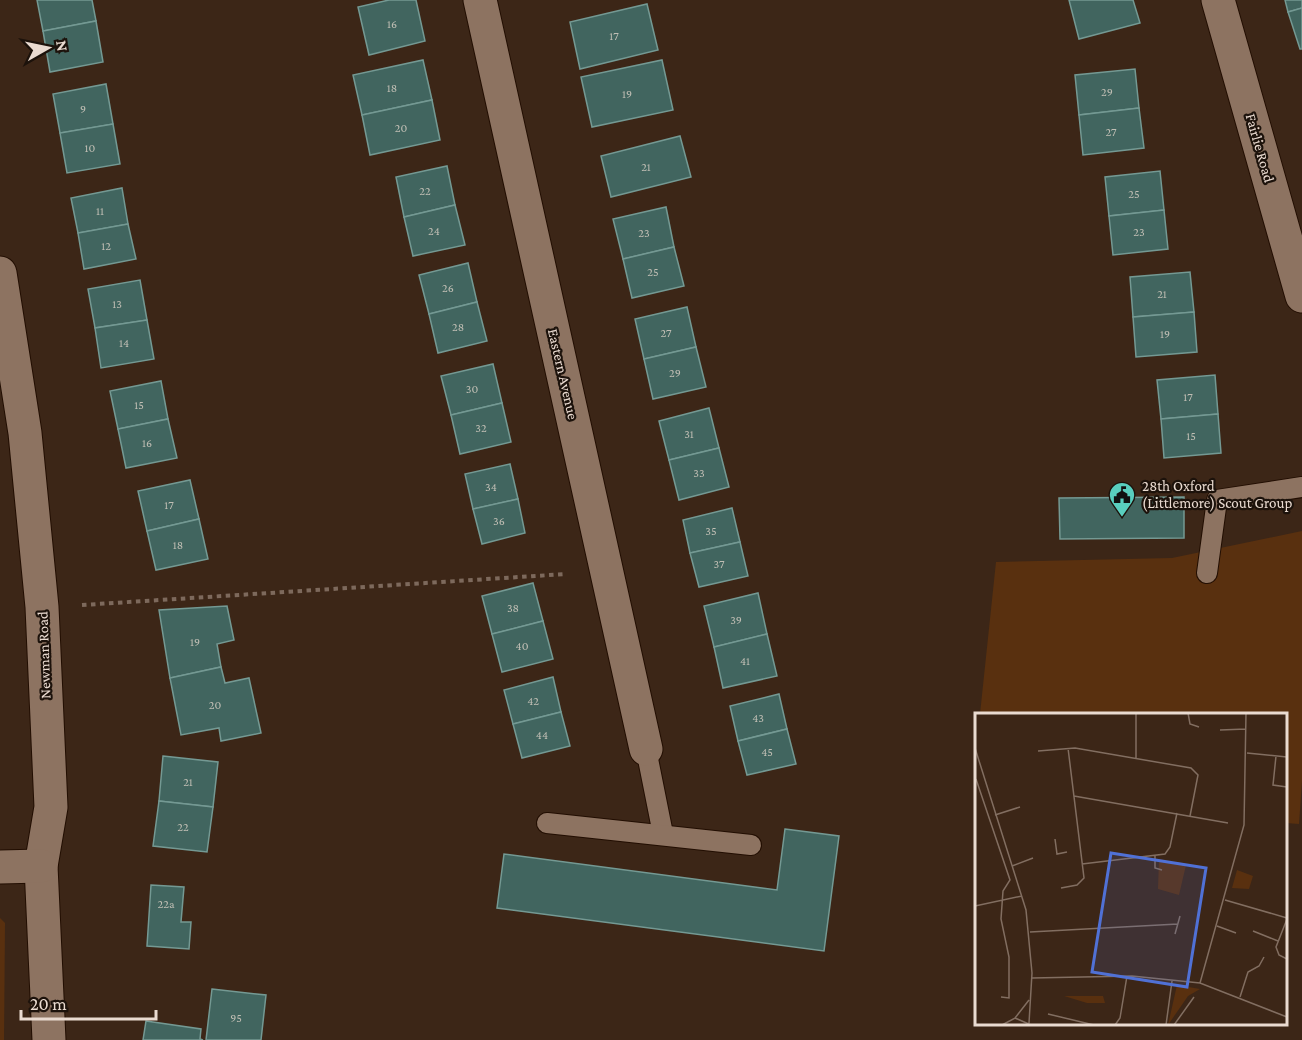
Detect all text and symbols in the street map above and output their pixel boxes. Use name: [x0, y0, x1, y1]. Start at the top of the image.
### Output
house number: 16: [387, 17, 397, 31]
north arrow: [18, 18, 78, 78]
house number: 17: [609, 29, 619, 43]
text: N: [53, 39, 72, 53]
house number: 18: [387, 81, 397, 95]
house number: 29: [1101, 85, 1113, 99]
house number: 19: [622, 87, 632, 101]
house number: 9: [80, 102, 86, 116]
street label: Fairlie Road: [1243, 112, 1277, 184]
house number: 20: [395, 121, 407, 135]
house number: 27: [1105, 125, 1117, 139]
house number: 10: [85, 141, 96, 155]
house number: 21: [641, 160, 651, 174]
house number: 22: [419, 184, 431, 198]
house number: 25: [1128, 187, 1140, 201]
house number: 11: [96, 204, 104, 218]
house number: 24: [428, 224, 440, 238]
house number: 23: [1133, 225, 1145, 239]
house number: 23: [638, 226, 650, 240]
house number: 12: [101, 239, 111, 253]
house number: 25: [647, 265, 659, 279]
house number: 26: [442, 281, 454, 295]
house number: 21: [1157, 287, 1167, 301]
house number: 13: [112, 297, 122, 311]
house number: 28: [452, 320, 464, 334]
house number: 27: [660, 326, 672, 340]
street label: Eastern Avenue: [545, 327, 581, 421]
house number: 19: [1160, 327, 1170, 341]
house number: 14: [119, 336, 129, 350]
house number: 29: [669, 366, 681, 380]
house number: 30: [466, 382, 478, 396]
house number: 17: [1183, 390, 1193, 404]
house number: 15: [134, 398, 144, 412]
house number: 32: [475, 421, 487, 435]
house number: 31: [684, 427, 694, 441]
house number: 15: [1186, 429, 1196, 443]
house number: 16: [142, 436, 152, 450]
house number: 33: [693, 466, 705, 480]
place label: 28th Oxford (Littlemore) Scout Group: [1142, 478, 1292, 512]
house number: 34: [485, 480, 497, 494]
public building icon: 28th Oxford (Littlemore) Scout Group: [1107, 480, 1137, 518]
house number: 17: [164, 498, 174, 512]
house number: 36: [493, 514, 505, 528]
house number: 35: [705, 524, 717, 538]
house number: 18: [173, 538, 183, 552]
house number: 37: [713, 557, 725, 571]
house number: 38: [507, 601, 519, 615]
street label: Newman Road: [34, 611, 54, 699]
house number: 39: [730, 613, 742, 627]
house number: 19: [190, 635, 200, 649]
house number: 40: [516, 639, 529, 653]
house number: 41: [740, 654, 750, 668]
house number: 42: [527, 694, 539, 708]
house number: 20: [209, 698, 221, 712]
house number: 43: [752, 711, 764, 725]
inset map: [975, 713, 1287, 1025]
house number: 44: [536, 728, 548, 742]
house number: 45: [761, 745, 773, 759]
house number: 21: [183, 775, 193, 789]
house number: 22: [177, 820, 189, 834]
house number: 22a: [158, 897, 175, 911]
scale bar: [21, 983, 156, 1021]
text: 20 m: [30, 994, 67, 1014]
house number: 95: [230, 1011, 242, 1025]

